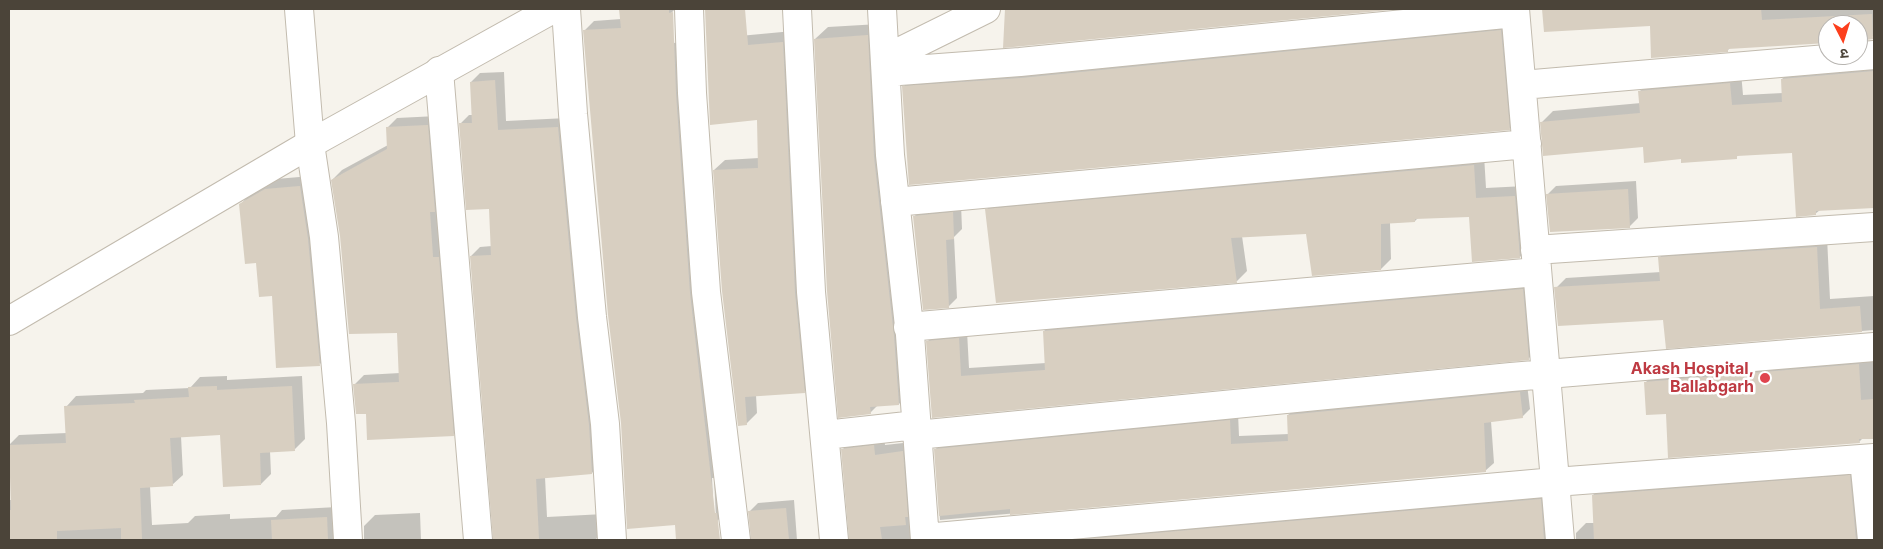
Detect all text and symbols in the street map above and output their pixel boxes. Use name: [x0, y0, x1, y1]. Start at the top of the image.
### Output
north arrow: [1818, 15, 1868, 65]
text: उ: [1839, 46, 1849, 63]
place label: Akash Hospital, Ballabgarh: [1631, 359, 1754, 397]
marker: Akash Hospital, Ballabgarh: [1758, 371, 1772, 385]

